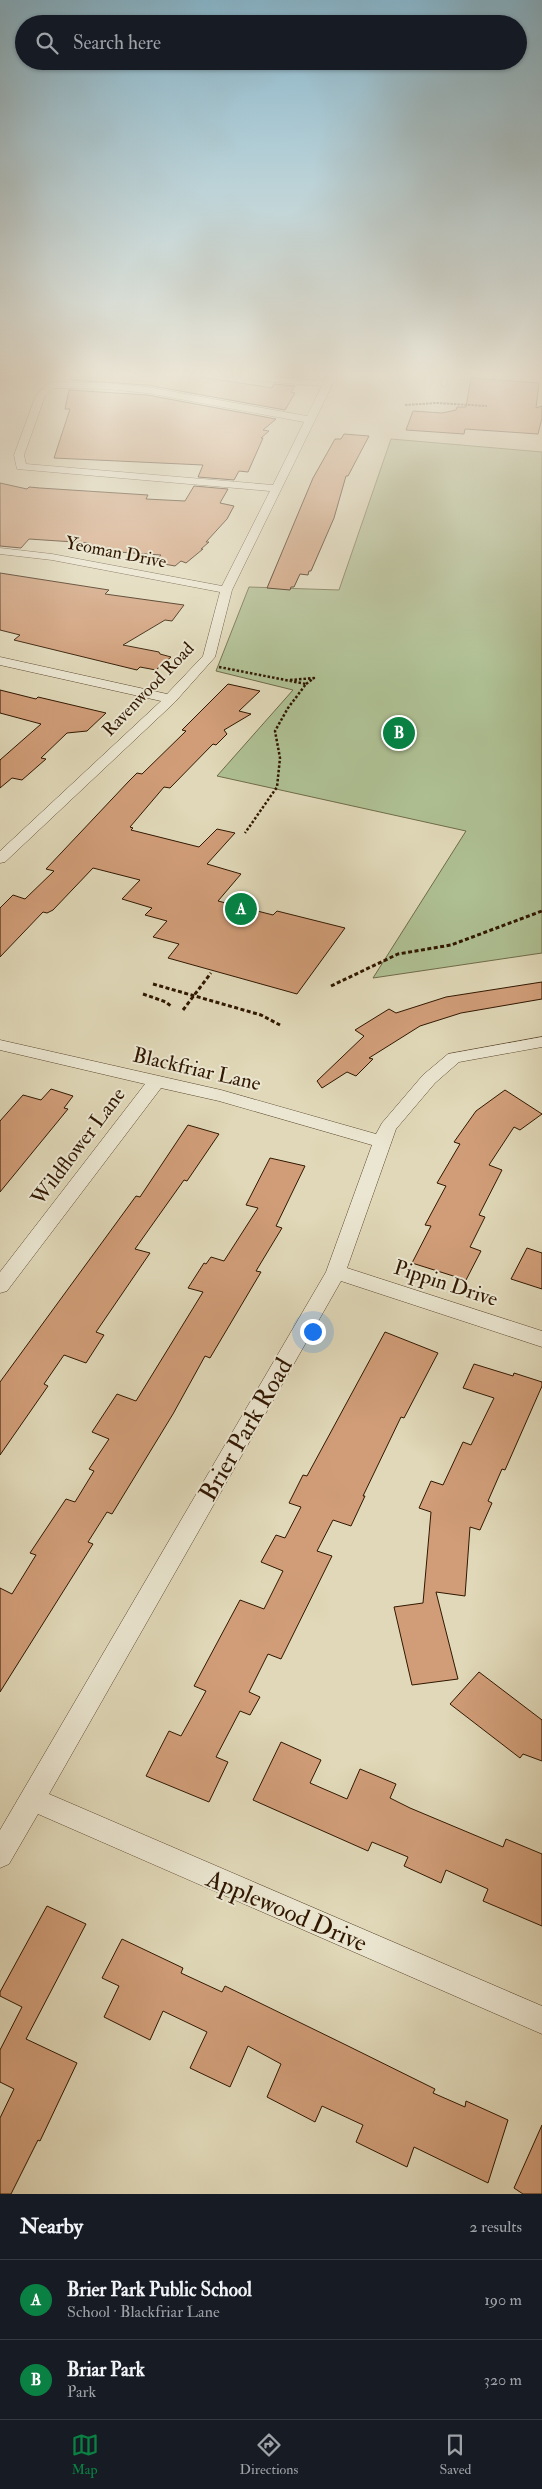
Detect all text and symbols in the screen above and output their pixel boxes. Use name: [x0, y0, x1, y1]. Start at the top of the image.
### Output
search box: [15, 15, 527, 70]
icon: search: [33, 29, 61, 57]
text: Search here: [73, 31, 161, 55]
street label: Yeoman Drive: [63, 531, 169, 574]
street label: Ravenwood Road: [97, 637, 199, 742]
pin: B: [383, 714, 415, 752]
pin: A: [225, 890, 257, 928]
street label: Blackfriar Lane: [130, 1042, 264, 1097]
street label: Wildflower Lane: [25, 1082, 132, 1211]
street label: Pippin Drive: [390, 1254, 501, 1313]
your location: [300, 1319, 326, 1345]
street label: Brier Park Road: [193, 1353, 300, 1507]
street label: Applewood Drive: [200, 1863, 372, 1959]
text: Nearby: [20, 2213, 83, 2240]
text: 2 results: [469, 2217, 522, 2237]
text: Brier Park Public School: [67, 2278, 252, 2302]
text: A: [31, 2290, 41, 2310]
text: 190 m: [484, 2290, 522, 2310]
text: School · Blackfriar Lane: [67, 2302, 220, 2322]
text: Briar Park: [67, 2358, 145, 2382]
text: B: [31, 2370, 41, 2390]
text: 320 m: [484, 2370, 522, 2390]
text: Park: [67, 2382, 96, 2402]
tab: Map: [71, 2431, 99, 2478]
tab: Directions: [240, 2431, 298, 2478]
tab: Saved: [439, 2431, 471, 2478]

